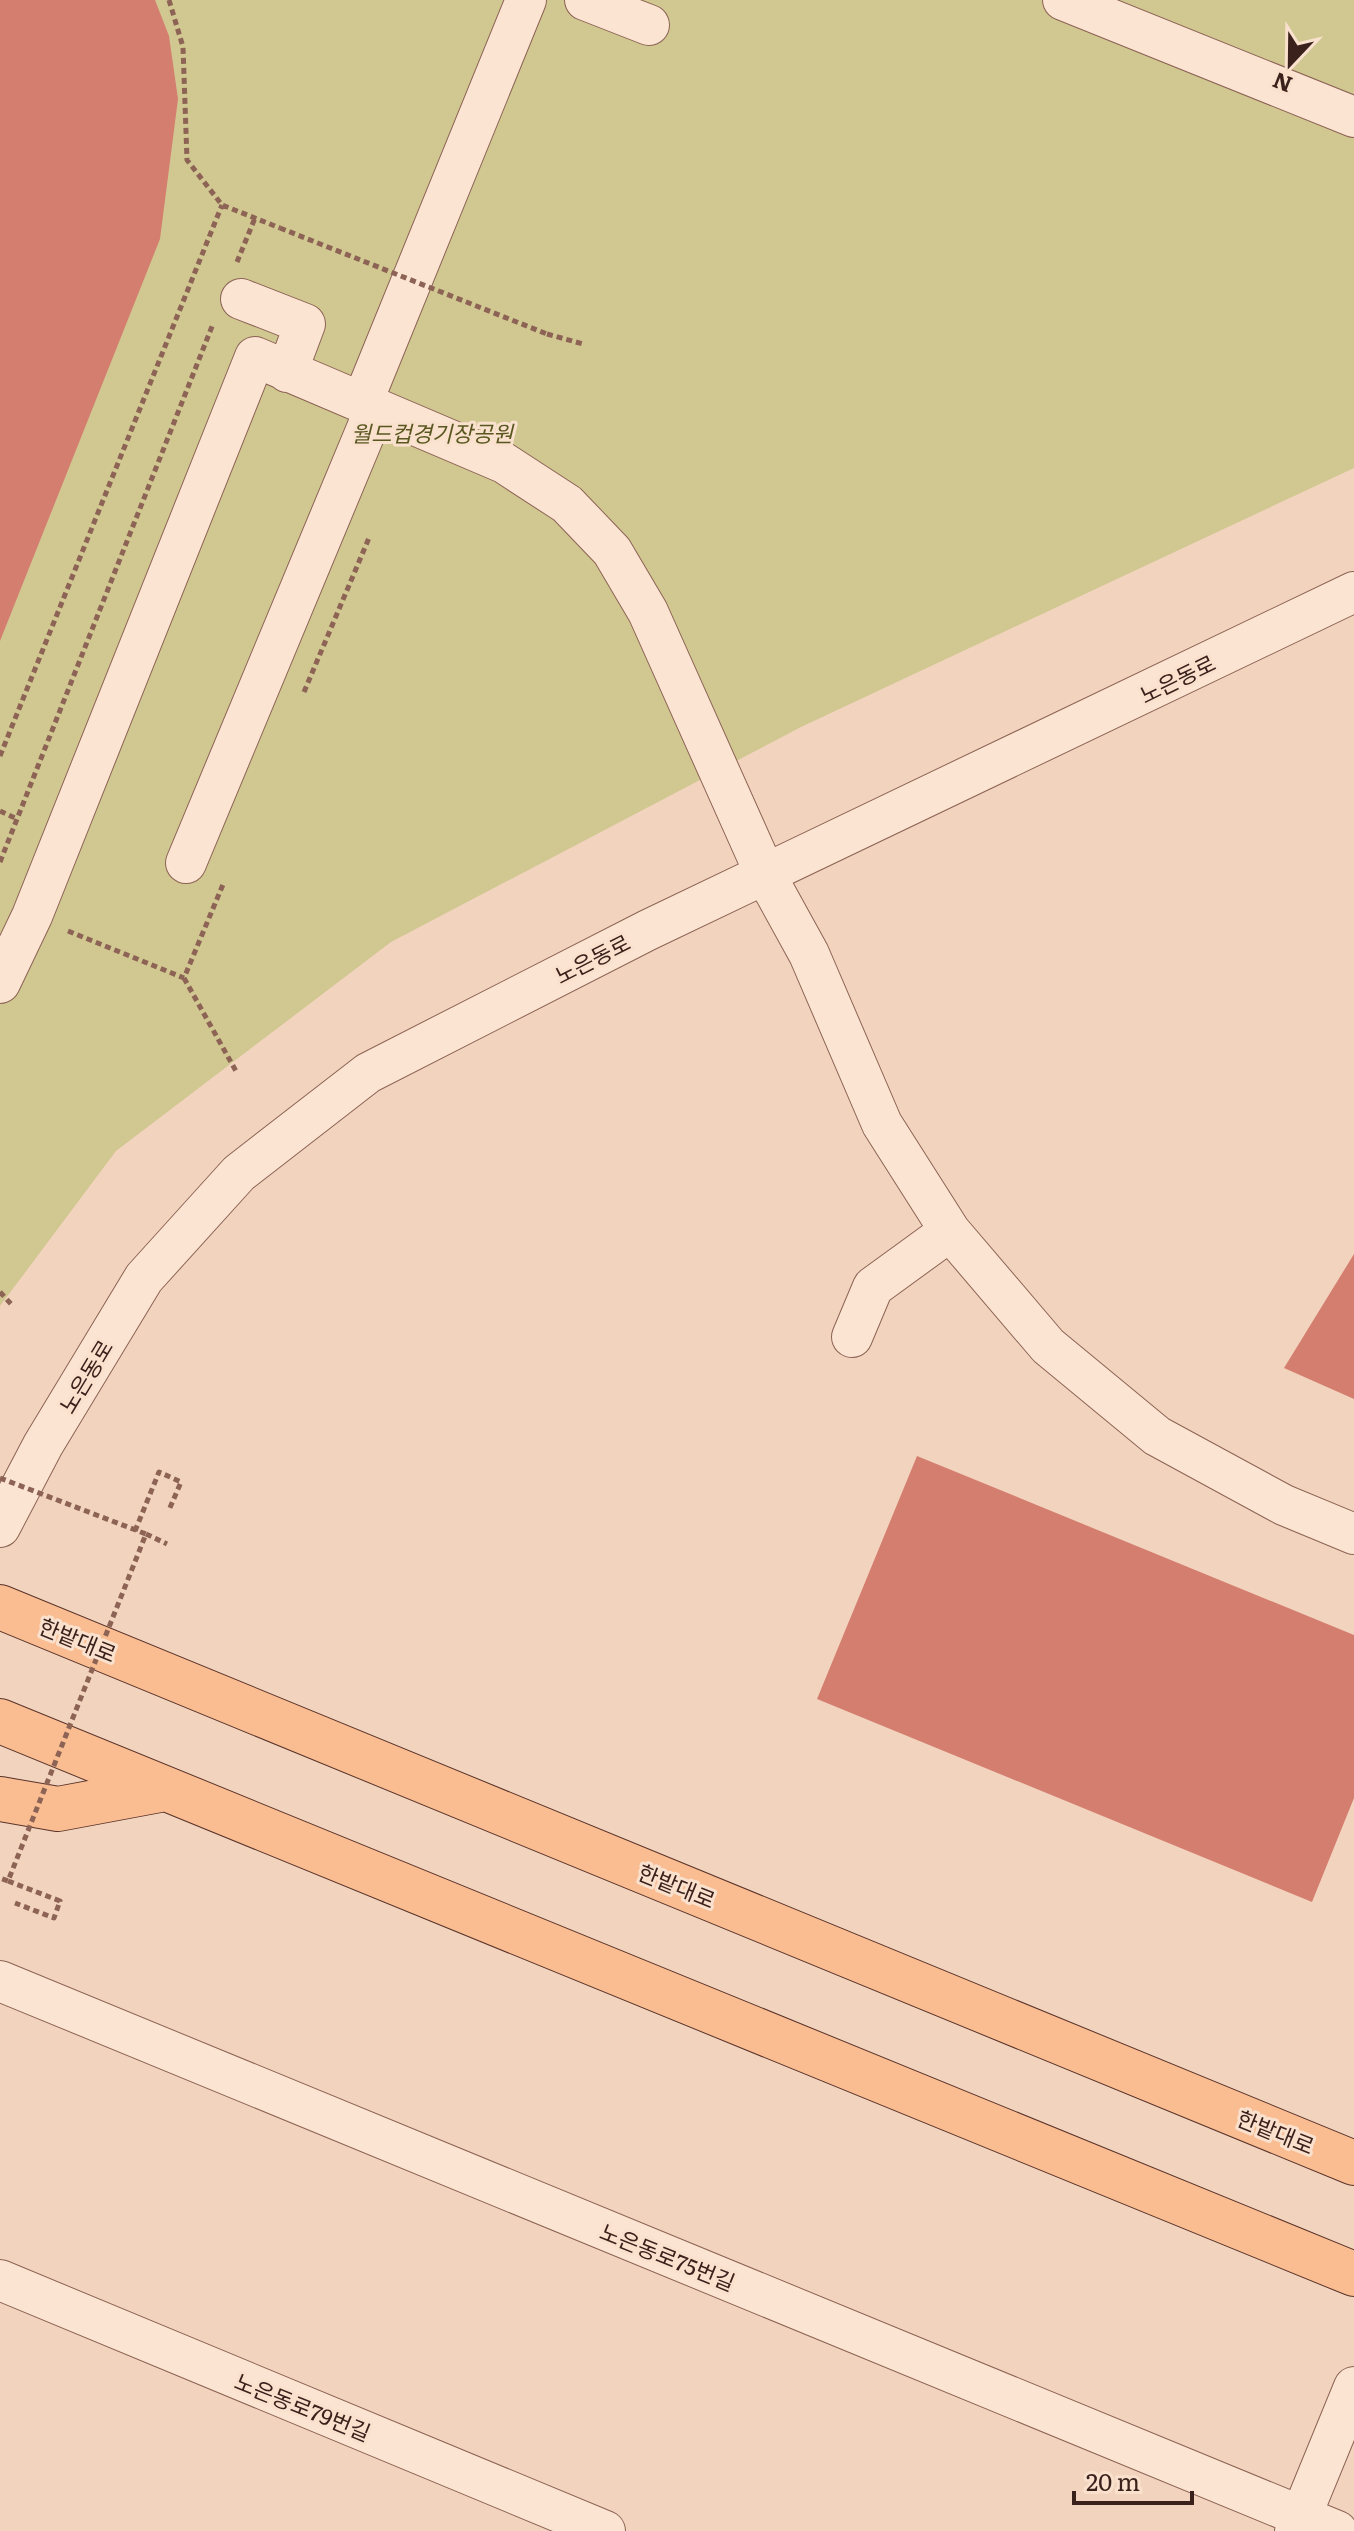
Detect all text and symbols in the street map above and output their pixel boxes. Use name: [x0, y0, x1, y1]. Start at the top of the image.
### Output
north arrow: [1250, 24, 1330, 104]
text: N: [1267, 65, 1297, 103]
park label: 월드컵경기장공원: [351, 416, 515, 449]
street label: 노은동로: [1133, 645, 1221, 711]
street label: 노은동로: [548, 925, 636, 991]
street label: 노은동로: [50, 1333, 120, 1419]
street label: 한밭대로: [34, 1609, 122, 1669]
street label: 한밭대로: [633, 1855, 721, 1915]
street label: 한밭대로: [1232, 2101, 1320, 2161]
street label: 노은동로75번길: [595, 2214, 741, 2298]
street label: 노은동로79번길: [230, 2364, 376, 2448]
scale bar: [1074, 2455, 1192, 2505]
text: 20 m: [1086, 2463, 1140, 2498]

